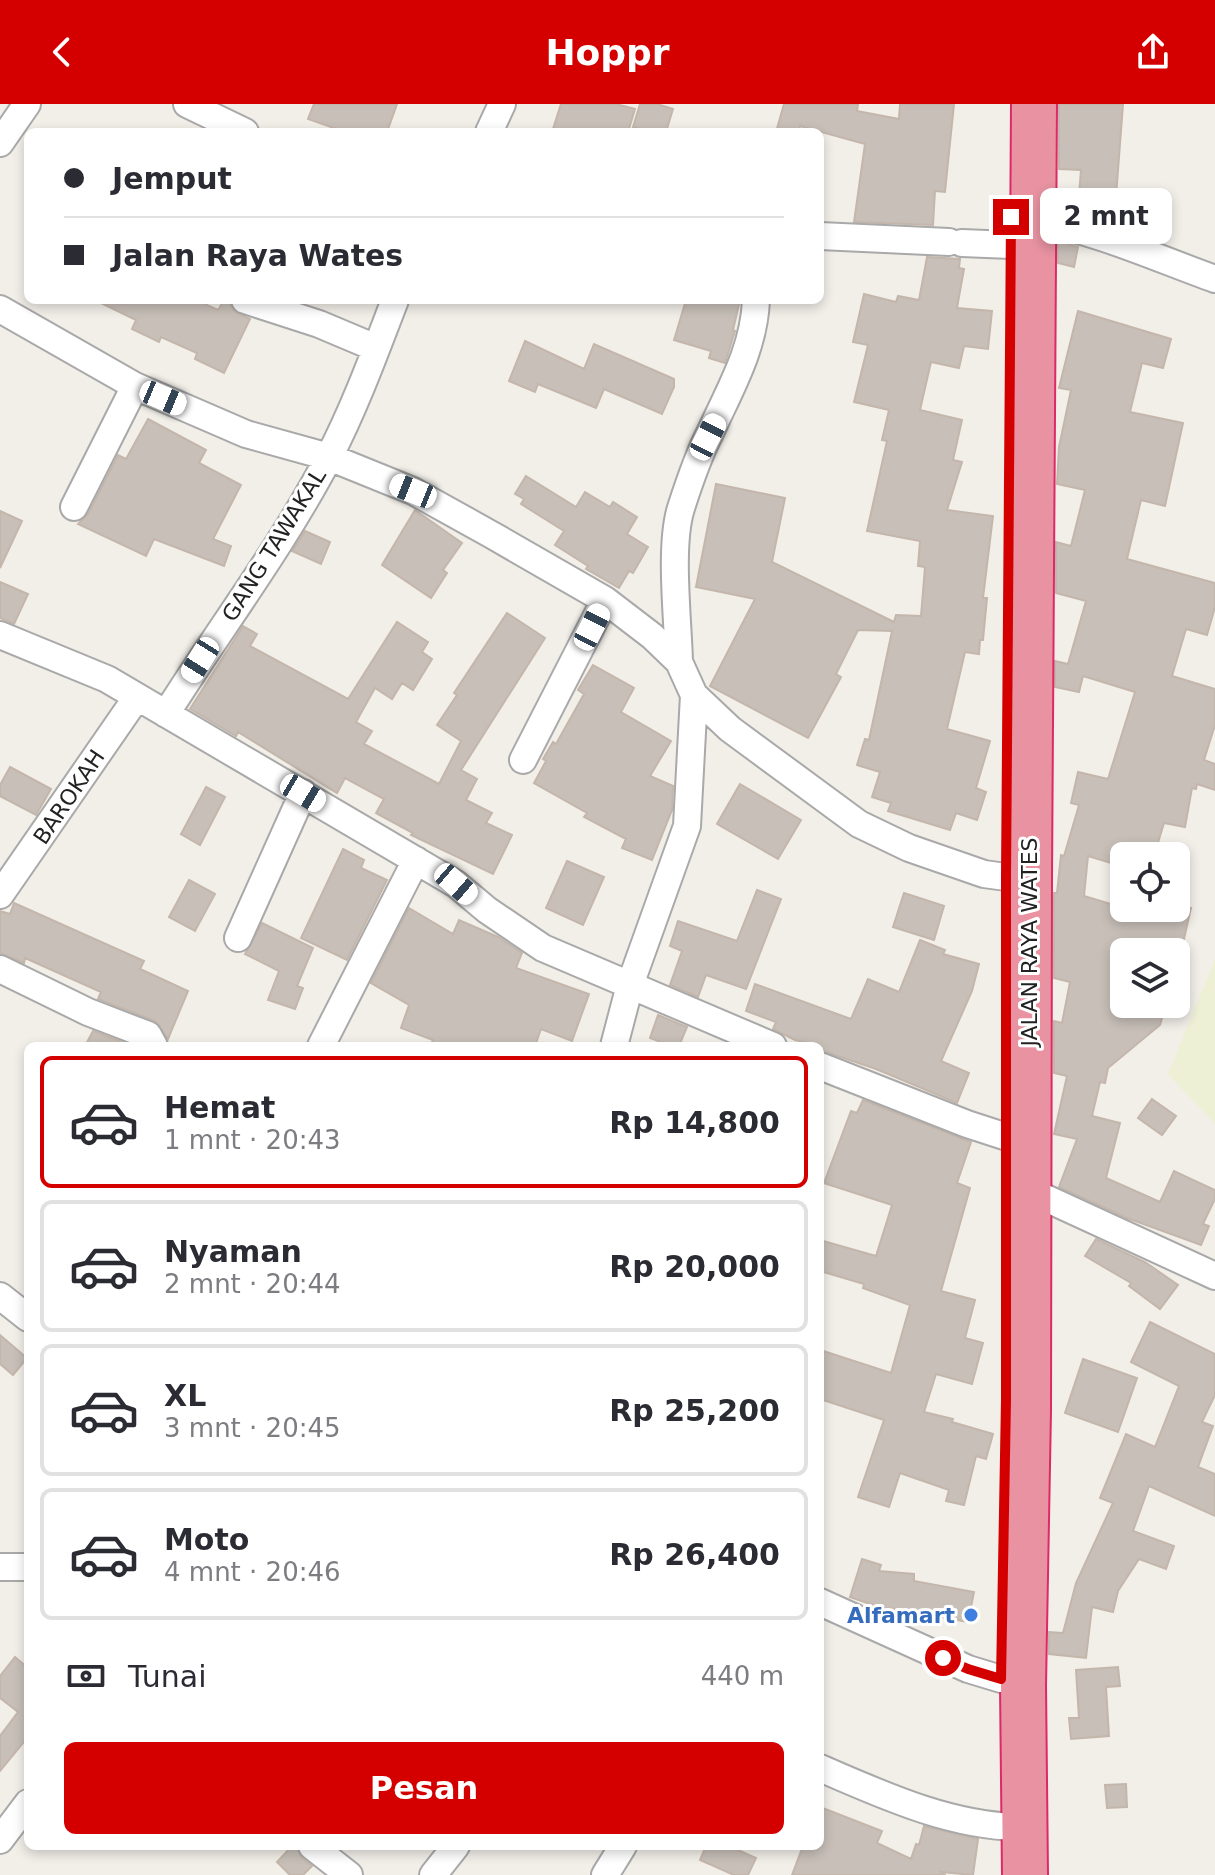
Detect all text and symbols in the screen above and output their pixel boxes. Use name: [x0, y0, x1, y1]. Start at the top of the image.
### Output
icon: back: [40, 30, 84, 74]
icon: share: [1131, 30, 1175, 74]
text: Hoppr: [545, 32, 670, 73]
text: Jemput: [112, 161, 232, 196]
callout: 2 mnt: [1039, 189, 1171, 245]
route end: [993, 199, 1029, 235]
text: 2 mnt: [1063, 201, 1149, 231]
text: Jalan Raya Wates: [112, 238, 403, 273]
car: [136, 378, 190, 418]
car: [686, 410, 730, 464]
street label: GANG TAWAKAL: [217, 463, 331, 626]
car: [386, 471, 440, 511]
car: [570, 600, 614, 654]
car: [177, 633, 223, 687]
street label: BAROKAH: [28, 745, 110, 849]
car: [276, 770, 330, 816]
street label: JALAN RAYA WATES: [1017, 837, 1042, 1049]
map controls: [1110, 842, 1190, 1018]
button: locate: [1110, 842, 1190, 922]
car: [430, 859, 482, 909]
button: layers: [1110, 938, 1190, 1018]
icon: car: [68, 1086, 140, 1158]
text: Hemat: [164, 1090, 275, 1125]
text: Rp 14,800: [609, 1105, 780, 1140]
text: 1 mnt · 20:43: [164, 1125, 341, 1155]
icon: car: [68, 1230, 140, 1302]
text: Nyaman: [164, 1234, 302, 1269]
text: Rp 20,000: [609, 1249, 780, 1284]
text: 2 mnt · 20:44: [164, 1269, 341, 1299]
icon: car: [68, 1374, 140, 1446]
text: XL: [164, 1378, 206, 1413]
text: Rp 25,200: [609, 1393, 780, 1428]
text: 3 mnt · 20:45: [164, 1413, 341, 1443]
icon: car: [68, 1518, 140, 1590]
text: Moto: [164, 1522, 249, 1557]
text: Rp 26,400: [609, 1537, 780, 1572]
text: 4 mnt · 20:46: [164, 1557, 341, 1587]
place label: Alfamart: [847, 1603, 955, 1628]
marker: Alfamart: [962, 1606, 980, 1624]
route start: [925, 1640, 961, 1676]
icon: cash: [64, 1654, 108, 1698]
text: Tunai: [128, 1659, 207, 1694]
text: 440 m: [701, 1661, 784, 1691]
button: Pesan: [64, 1742, 784, 1834]

